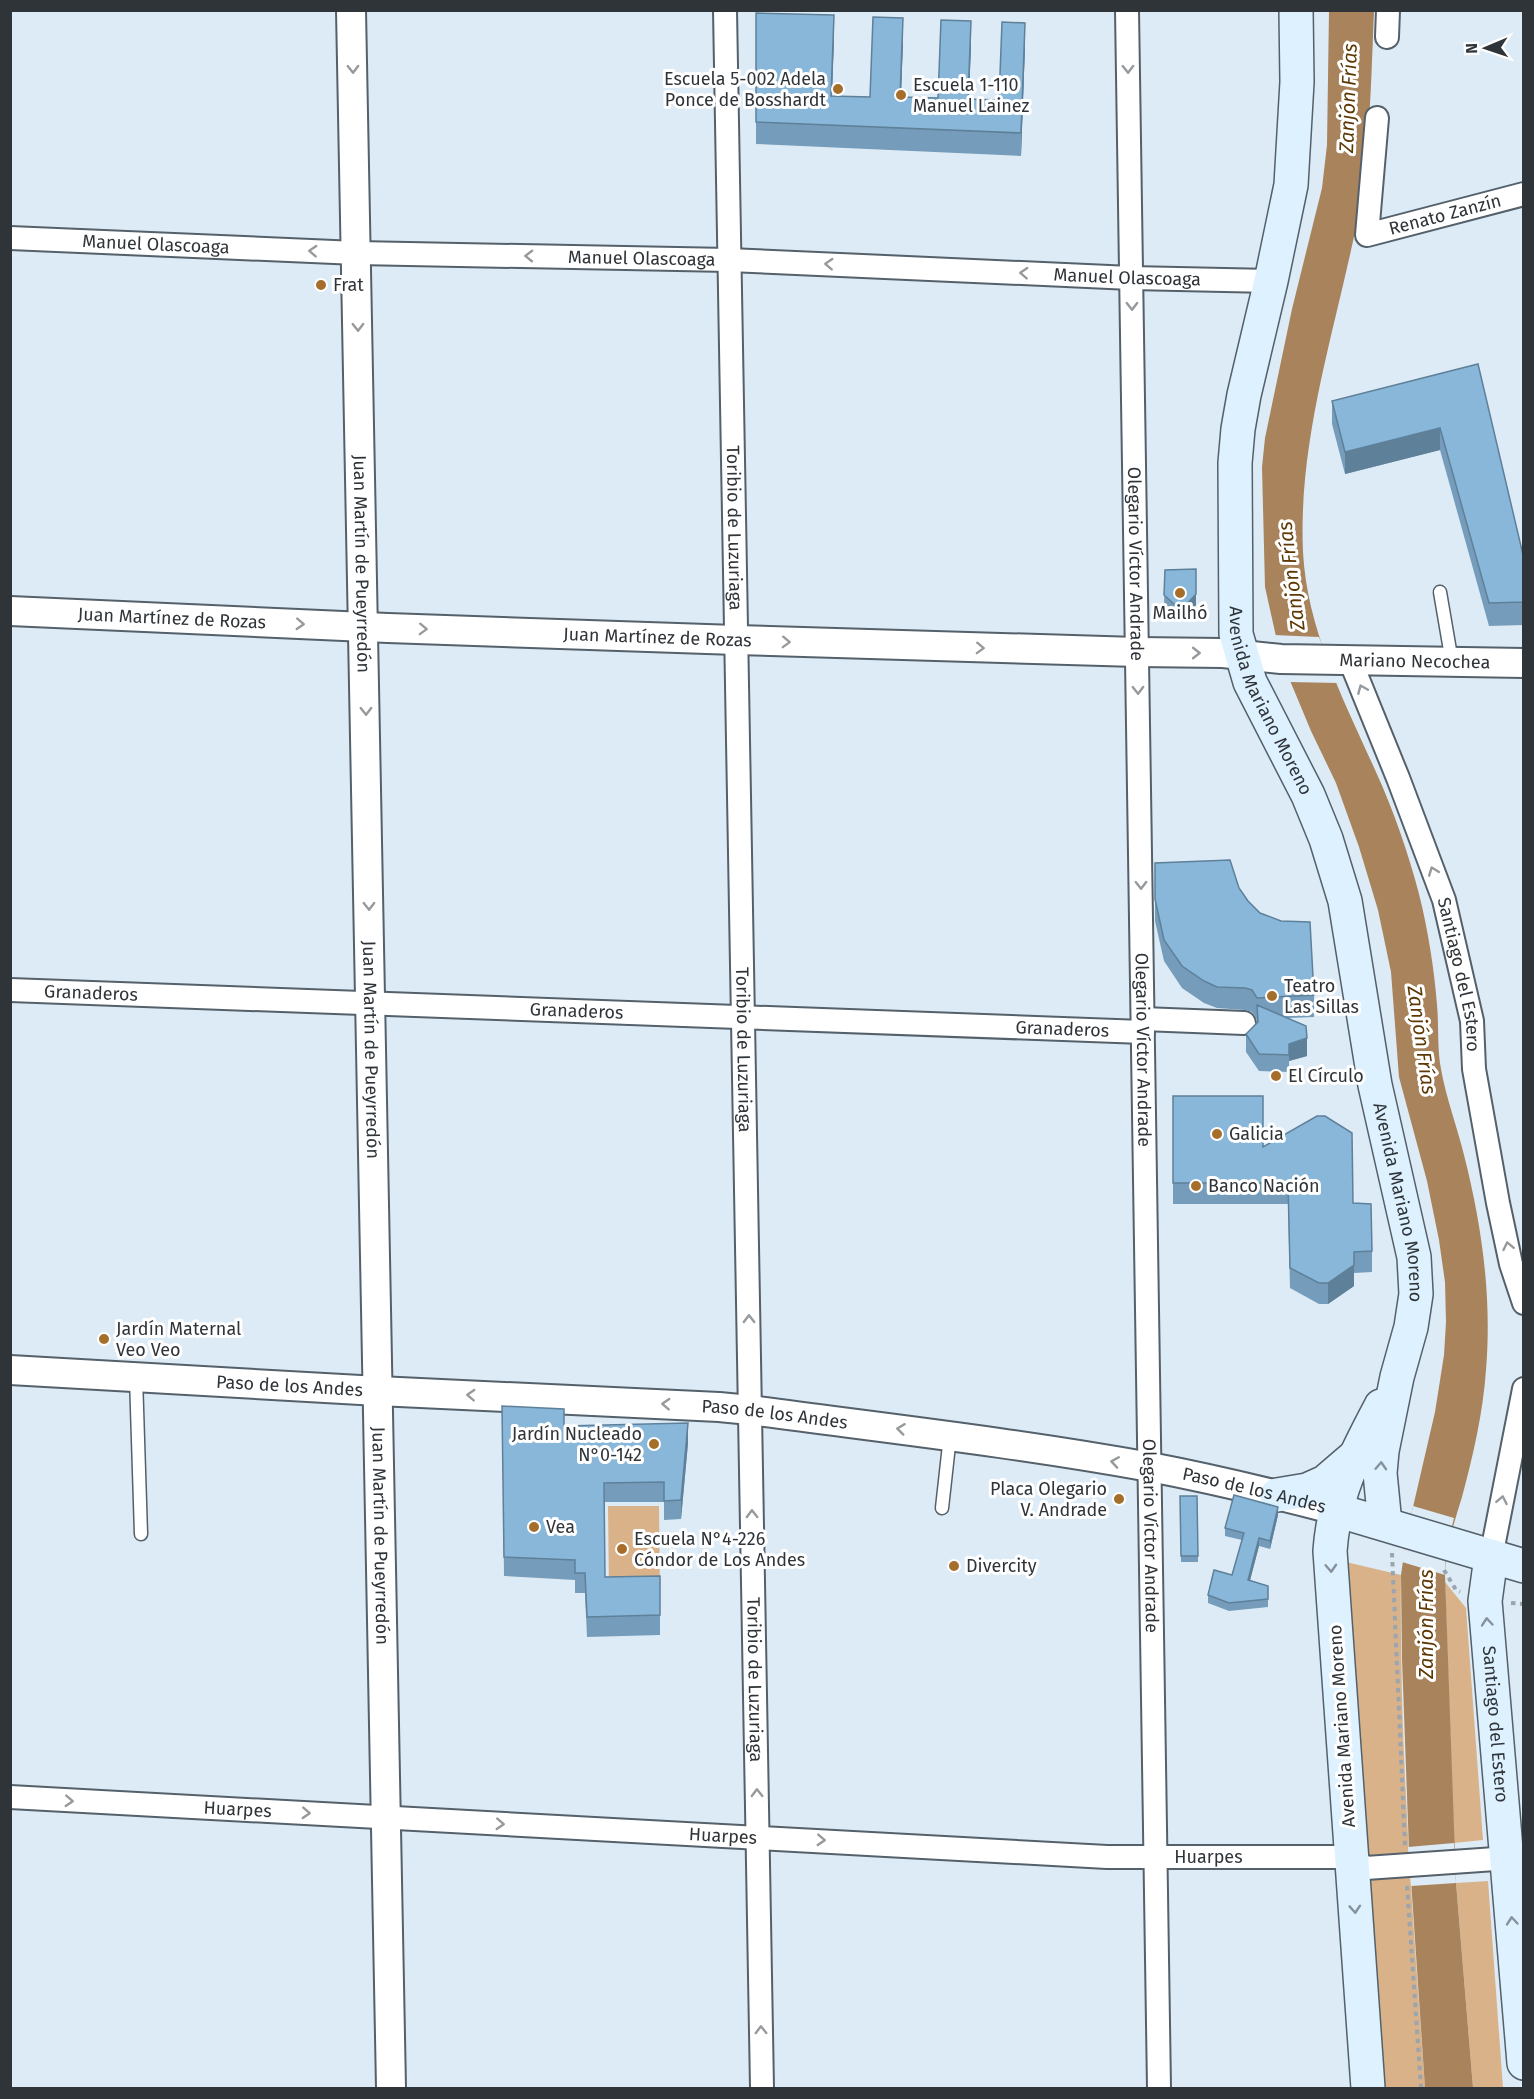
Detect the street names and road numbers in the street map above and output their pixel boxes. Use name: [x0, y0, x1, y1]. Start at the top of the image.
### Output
street label: Renato Zanzín: [1386, 189, 1504, 240]
street label: Manuel Olascoaga: [82, 230, 230, 258]
street label: Manuel Olascoaga: [568, 246, 716, 271]
street label: Manuel Olascoaga: [1053, 264, 1201, 290]
street label: Toribio de Luzuriaga: [722, 445, 747, 611]
street label: Juan Martín de Pueyrredón: [349, 455, 375, 673]
street label: Olegario Víctor Andrade: [1123, 467, 1148, 661]
street label: Juan Martínez de Rozas: [77, 603, 266, 633]
street label: Avenida Mariano Moreno: [1225, 606, 1317, 799]
street label: Juan Martínez de Rozas: [563, 623, 752, 651]
street label: Mariano Necochea: [1339, 649, 1491, 673]
street label: Santiago del Estero: [1433, 895, 1484, 1052]
street label: Juan Martín de Pueyrredón: [358, 940, 384, 1159]
street label: Olegario Víctor Andrade: [1131, 953, 1156, 1147]
street label: Toribio de Luzuriaga: [731, 967, 756, 1133]
street label: Granaderos: [44, 980, 138, 1006]
street label: Granaderos: [529, 998, 624, 1024]
street label: Granaderos: [1015, 1016, 1110, 1042]
street label: Avenida Mariano Moreno: [1368, 1101, 1427, 1304]
street label: Paso de los Andes: [216, 1371, 364, 1401]
street label: Paso de los Andes: [701, 1395, 849, 1434]
street label: Juan Martín de Pueyrredón: [367, 1426, 393, 1645]
street label: Olegario Víctor Andrade: [1138, 1438, 1163, 1633]
street label: Paso de los Andes: [1180, 1463, 1328, 1518]
street label: Toribio de Luzuriaga: [742, 1597, 767, 1762]
street label: Avenida Mariano Moreno: [1324, 1624, 1360, 1828]
street label: Santiago del Estero: [1478, 1645, 1513, 1803]
street label: Huarpes: [203, 1797, 272, 1822]
street label: Huarpes: [688, 1823, 758, 1849]
street label: Huarpes: [1174, 1846, 1243, 1868]

